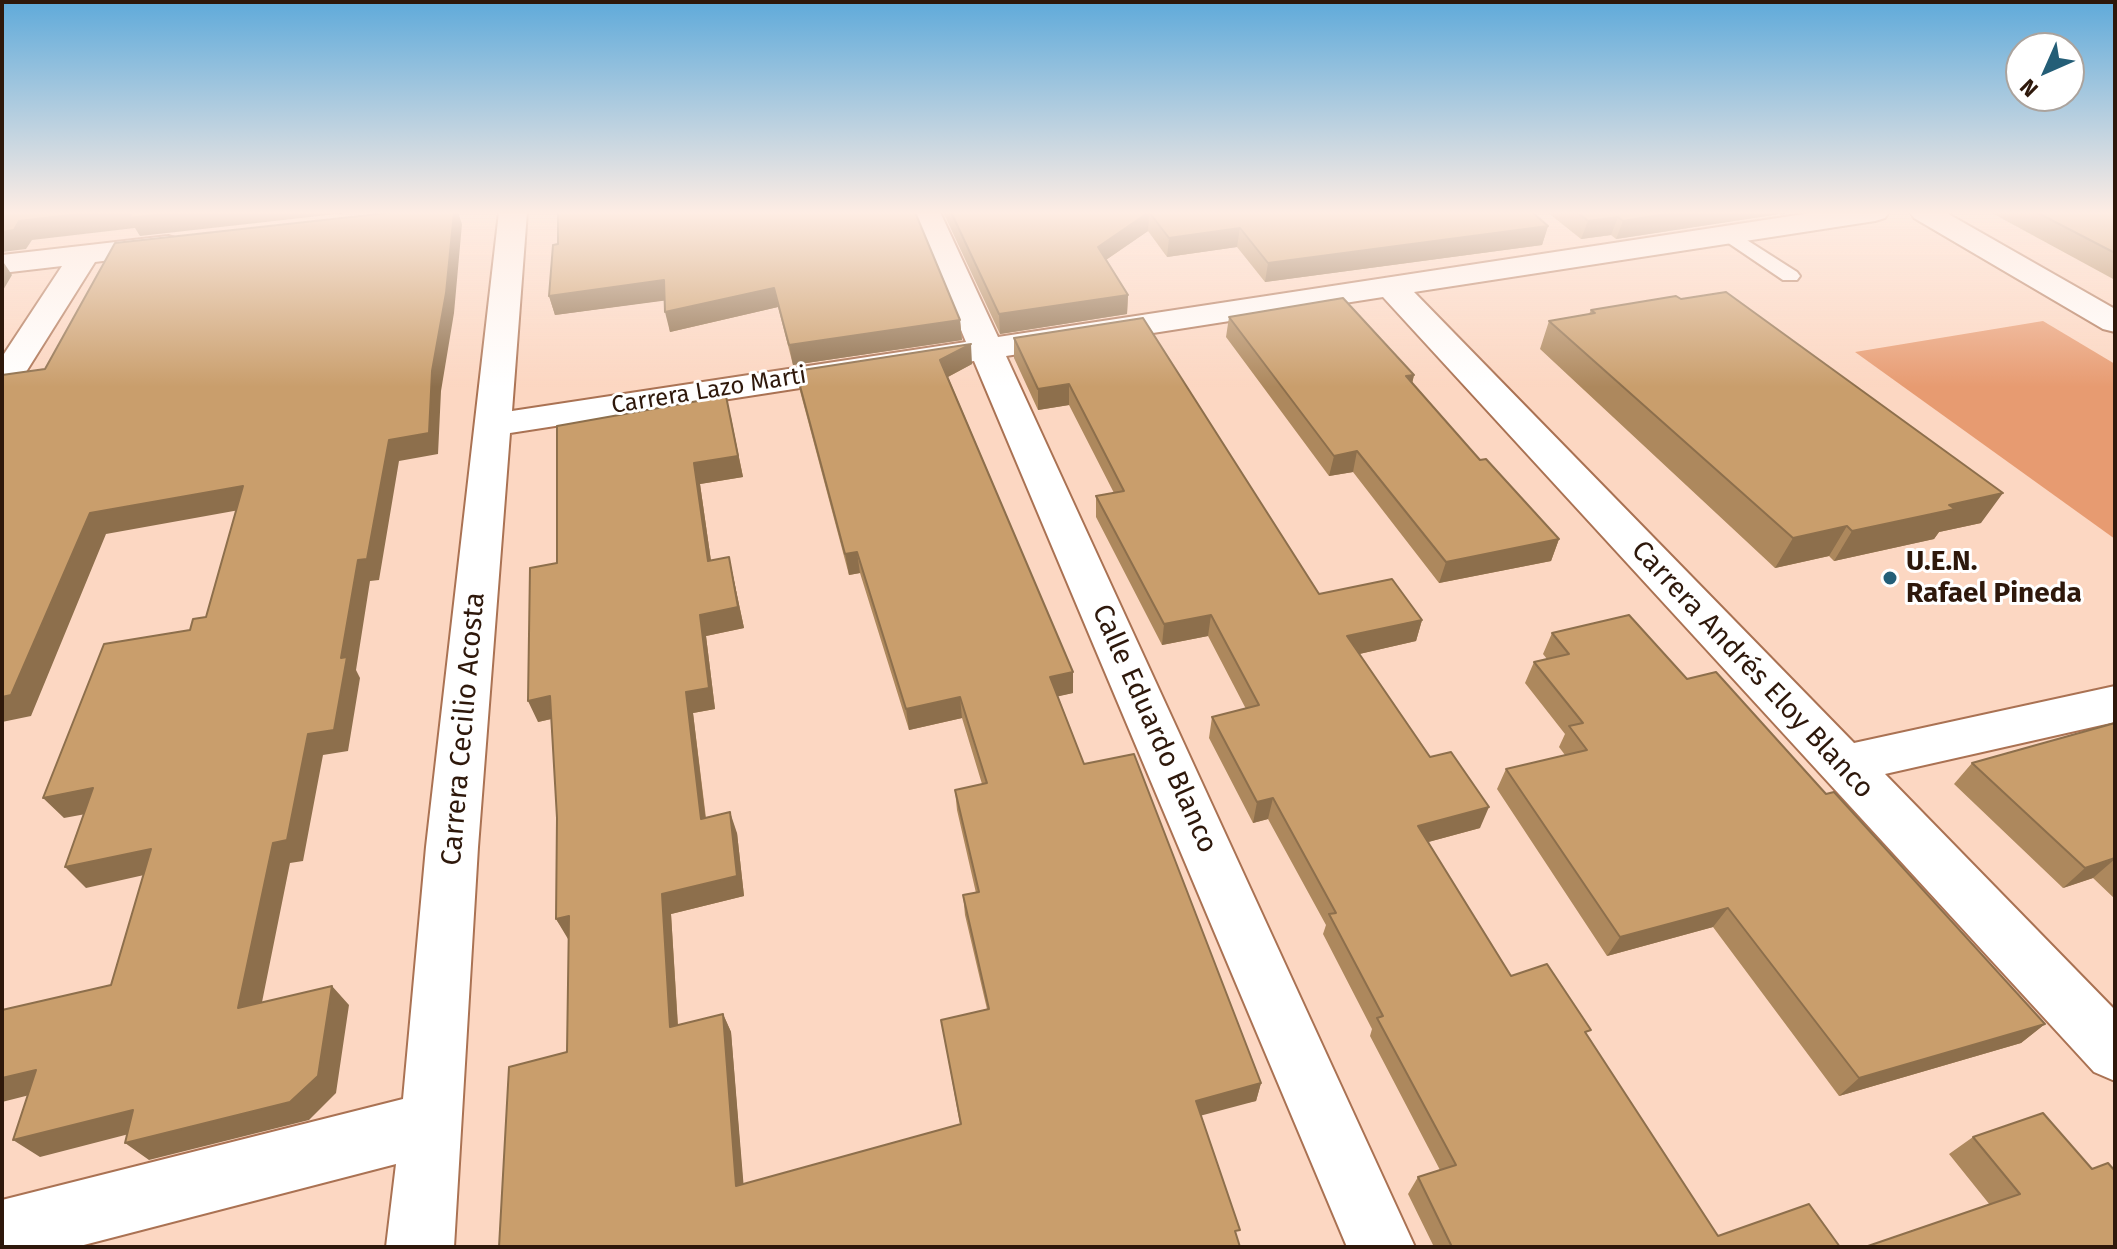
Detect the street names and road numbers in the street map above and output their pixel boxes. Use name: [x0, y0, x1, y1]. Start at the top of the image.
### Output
street label: Carrera Lazo Marti: [610, 361, 808, 421]
street label: Carrera Andrés Eloy Blanco: [1624, 534, 1880, 806]
street label: Carrera Cecilio Acosta: [435, 591, 493, 867]
street label: Calle Eduardo Blanco: [1084, 600, 1224, 858]

